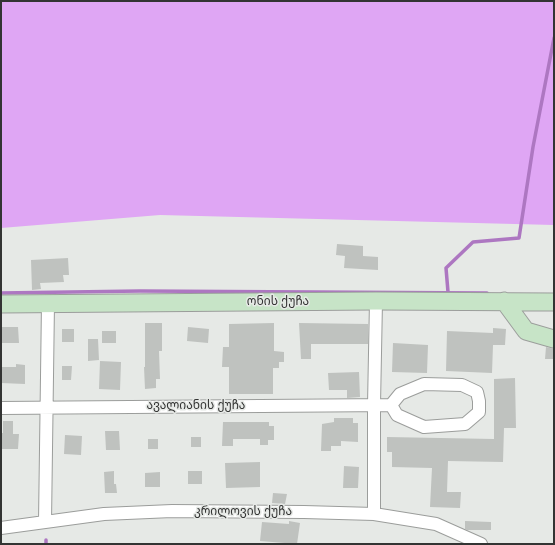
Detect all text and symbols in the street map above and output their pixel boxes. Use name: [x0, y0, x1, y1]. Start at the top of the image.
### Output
street label: ონის ქუჩა: [247, 295, 309, 309]
street label: ავალიანის ქუჩა: [147, 399, 245, 413]
street label: კრილოვის ქუჩა: [194, 505, 292, 519]

